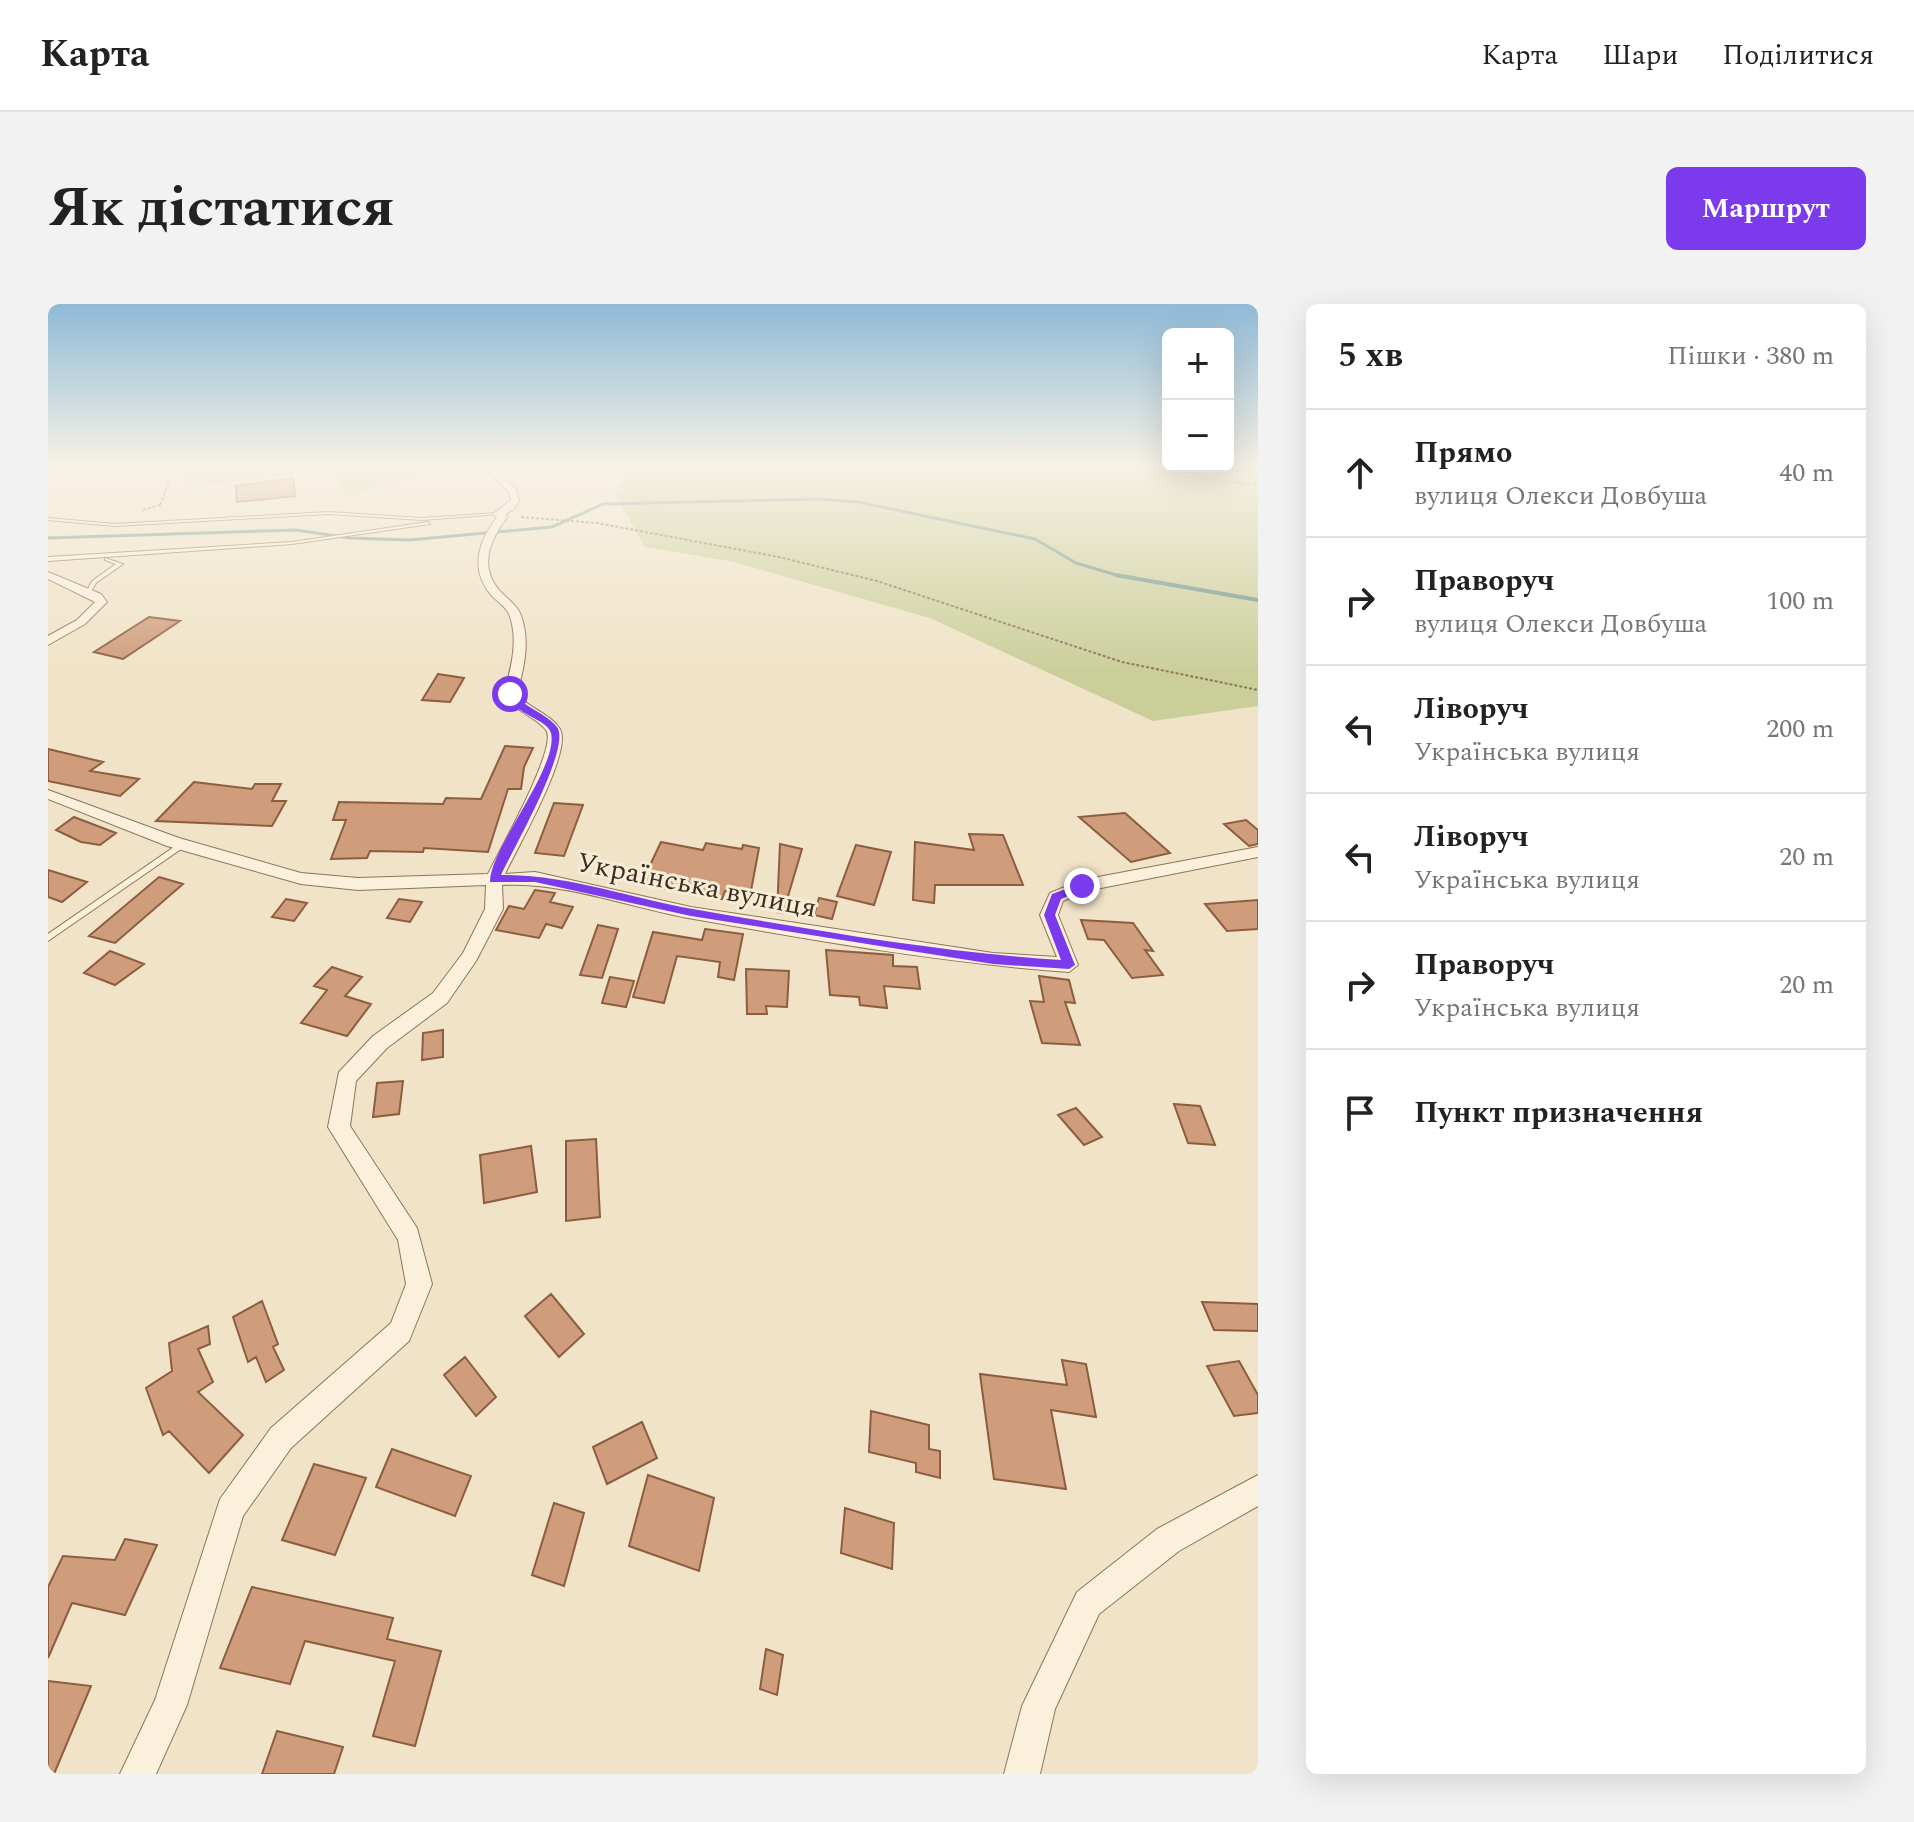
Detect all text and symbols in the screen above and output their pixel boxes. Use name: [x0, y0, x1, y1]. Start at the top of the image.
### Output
text: Карта: [40, 26, 150, 84]
text: Карта: [1482, 34, 1558, 77]
text: Шари: [1602, 34, 1678, 77]
text: Поділитися: [1722, 34, 1874, 77]
text: Як дістатися: [48, 166, 394, 251]
button: Маршрут: [1666, 167, 1866, 250]
map controls: [1162, 328, 1234, 472]
button: +: [1162, 328, 1234, 400]
text: 5 хв: [1338, 330, 1403, 382]
text: Пішки · 380 m: [1667, 336, 1834, 376]
button: −: [1162, 400, 1234, 472]
text: Прямо: [1414, 430, 1512, 476]
icon: ahead: [1338, 451, 1382, 495]
text: 40 m: [1779, 453, 1834, 493]
text: вулиця Олекси Довбуша: [1414, 476, 1707, 516]
text: Праворуч: [1414, 558, 1554, 604]
icon: right: [1338, 579, 1382, 623]
text: 100 m: [1766, 581, 1834, 621]
text: вулиця Олекси Довбуша: [1414, 604, 1707, 644]
route start: [492, 676, 528, 712]
text: Ліворуч: [1414, 686, 1529, 732]
icon: left: [1338, 707, 1382, 751]
text: 200 m: [1766, 709, 1834, 749]
text: Українська вулиця: [1414, 732, 1640, 772]
text: Ліворуч: [1414, 814, 1529, 860]
icon: left: [1338, 835, 1382, 879]
text: 20 m: [1779, 837, 1834, 877]
street label: Українська вулиця: [573, 841, 820, 930]
text: Українська вулиця: [1414, 860, 1640, 900]
route end: [1064, 868, 1100, 904]
text: Праворуч: [1414, 942, 1554, 988]
icon: right: [1338, 963, 1382, 1007]
text: 20 m: [1779, 965, 1834, 1005]
text: Українська вулиця: [1414, 988, 1640, 1028]
text: Пункт призначення: [1414, 1090, 1703, 1136]
icon: arrive: [1338, 1091, 1382, 1135]

